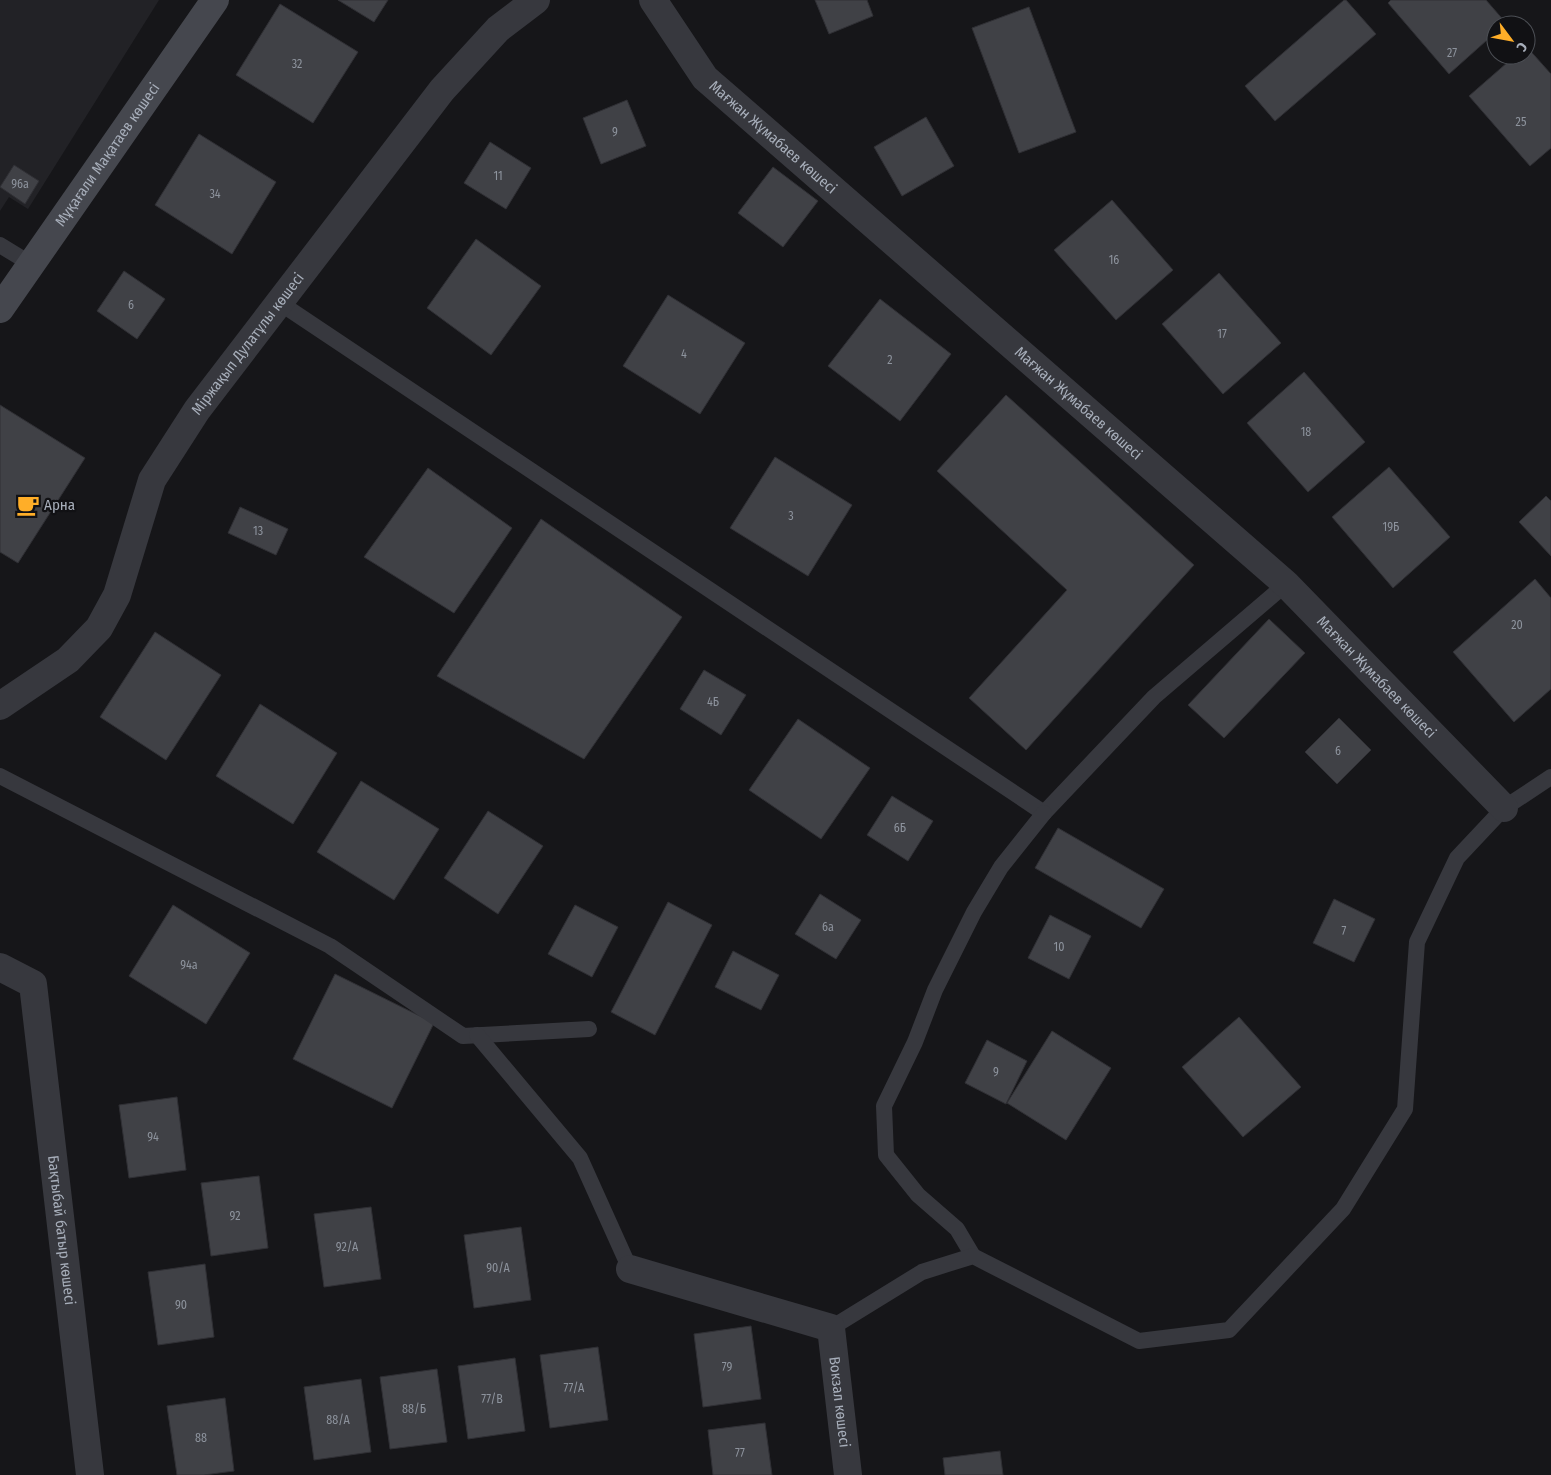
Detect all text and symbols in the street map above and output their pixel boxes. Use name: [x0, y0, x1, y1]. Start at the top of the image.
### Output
north arrow: [1486, 15, 1536, 65]
text: С: [1512, 39, 1531, 55]
house number: 27: [1447, 46, 1457, 60]
house number: 32: [292, 57, 302, 71]
street label: Мағжан Жұмабаев көшесі: [706, 77, 840, 198]
street label: Мұқағали Мақатаев көшесі: [51, 79, 164, 230]
house number: 25: [1516, 115, 1527, 129]
house number: 9: [612, 125, 618, 139]
house number: 11: [493, 169, 503, 183]
house number: 96а: [11, 177, 29, 191]
house number: 34: [209, 187, 221, 201]
house number: 16: [1109, 253, 1119, 267]
street label: Міржақып Дулатұлы көшесі: [188, 269, 308, 418]
house number: 6: [128, 298, 134, 312]
house number: 17: [1217, 327, 1227, 341]
street label: Мағжан Жұмабаев көшесі: [1011, 343, 1146, 464]
house number: 4: [681, 347, 687, 361]
house number: 2: [887, 353, 893, 367]
house number: 18: [1301, 425, 1311, 439]
cafe icon: Арна: [15, 492, 41, 518]
place label: Арна: [44, 496, 75, 514]
house number: 3: [788, 509, 794, 523]
house number: 19Б: [1383, 520, 1399, 534]
house number: 13: [253, 524, 263, 538]
street label: Мағжан Жұмабаев көшесі: [1313, 612, 1440, 742]
house number: 20: [1511, 618, 1523, 632]
house number: 4Б: [707, 695, 719, 709]
house number: 6: [1335, 744, 1341, 758]
house number: 6Б: [894, 821, 906, 835]
house number: 6а: [822, 920, 834, 934]
house number: 7: [1342, 924, 1347, 938]
house number: 10: [1054, 940, 1064, 954]
house number: 94а: [180, 958, 198, 972]
house number: 9: [993, 1065, 999, 1079]
house number: 94: [147, 1130, 159, 1144]
street label: Бақтыбай батыр көшесі: [44, 1154, 79, 1306]
house number: 92: [230, 1209, 240, 1223]
house number: 92/А: [336, 1240, 359, 1254]
house number: 90/А: [486, 1261, 511, 1275]
house number: 90: [175, 1298, 187, 1312]
street label: Вокзал көшесі: [825, 1356, 854, 1448]
house number: 79: [722, 1360, 732, 1374]
house number: 77/А: [564, 1381, 585, 1395]
house number: 77/В: [481, 1392, 503, 1406]
house number: 88/Б: [402, 1402, 426, 1416]
house number: 88/А: [326, 1413, 350, 1427]
house number: 88: [195, 1431, 207, 1445]
house number: 77: [735, 1446, 745, 1460]

